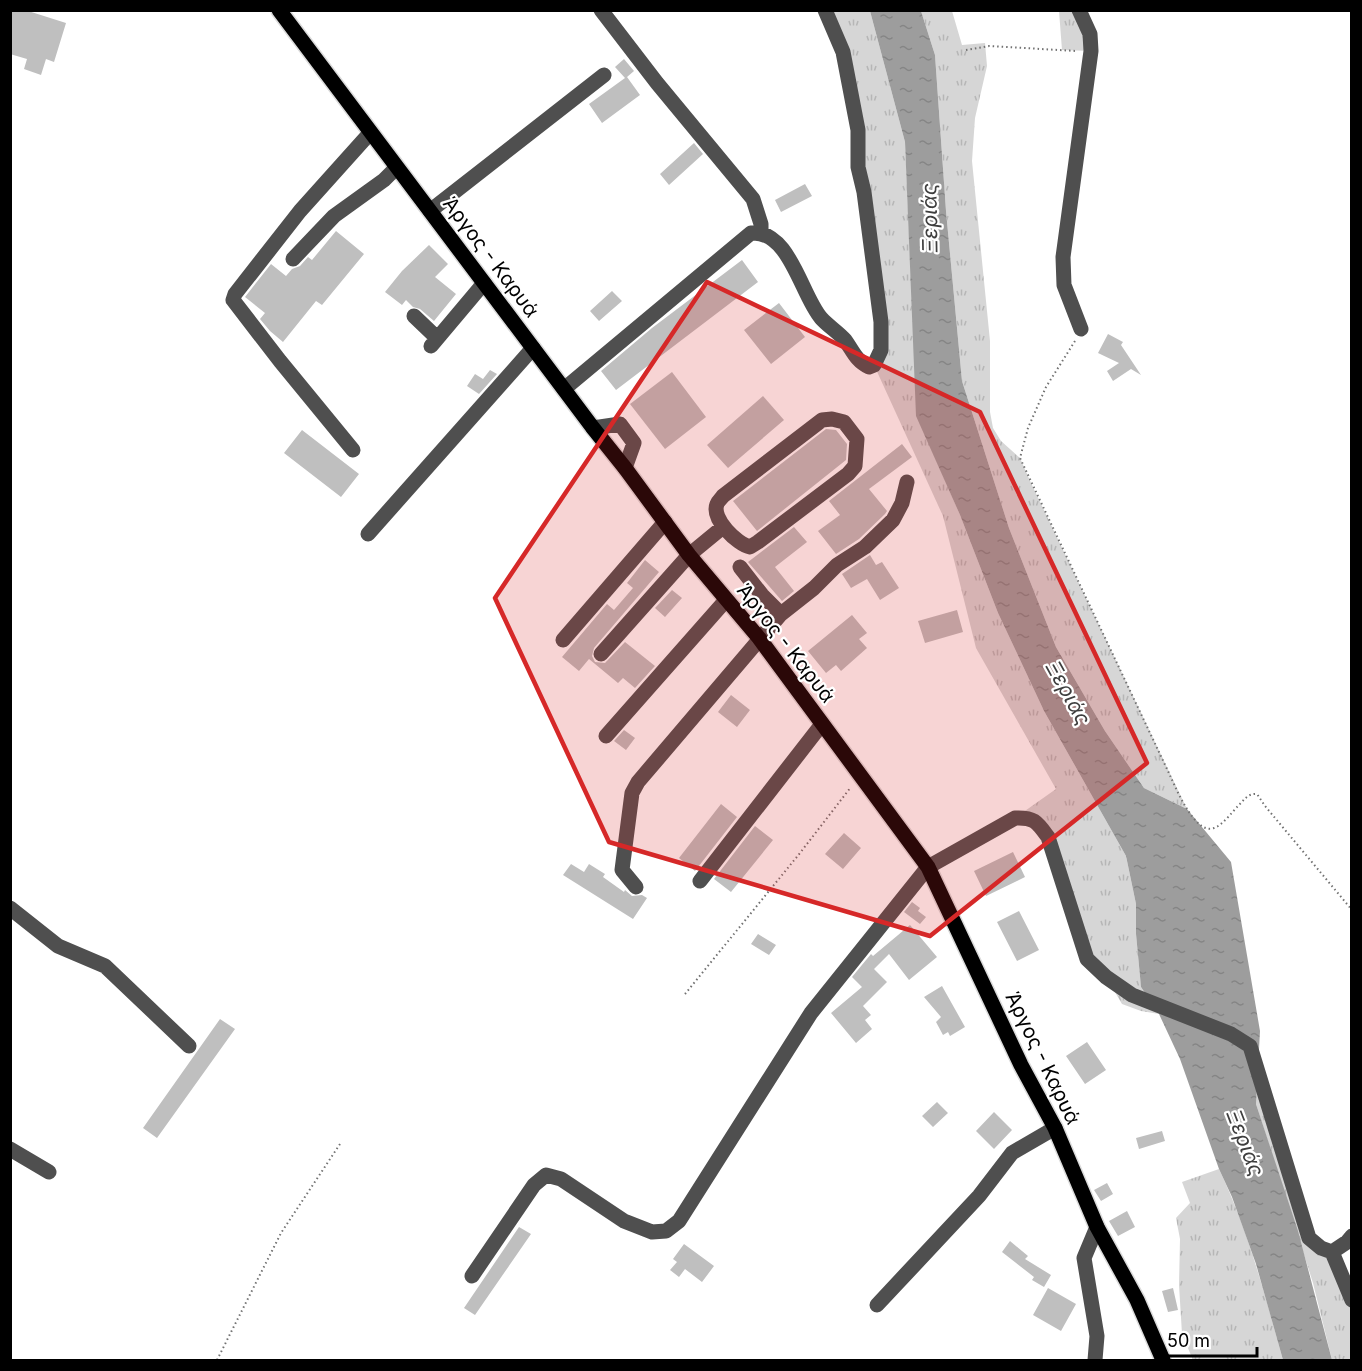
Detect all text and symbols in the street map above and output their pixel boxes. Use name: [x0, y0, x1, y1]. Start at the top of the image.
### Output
water label: Ξεριάς: [916, 183, 943, 253]
street label: Άργος - Καρυά: [438, 192, 544, 322]
street label: Άργος - Καρυά: [732, 579, 840, 707]
water label: Ξεριάς: [1041, 656, 1096, 729]
street label: Άργος - Καρυά: [1001, 988, 1085, 1128]
water label: Ξεριάς: [1221, 1106, 1270, 1180]
scale bar: [1158, 1320, 1257, 1358]
text: 50 m: [1167, 1330, 1210, 1351]

